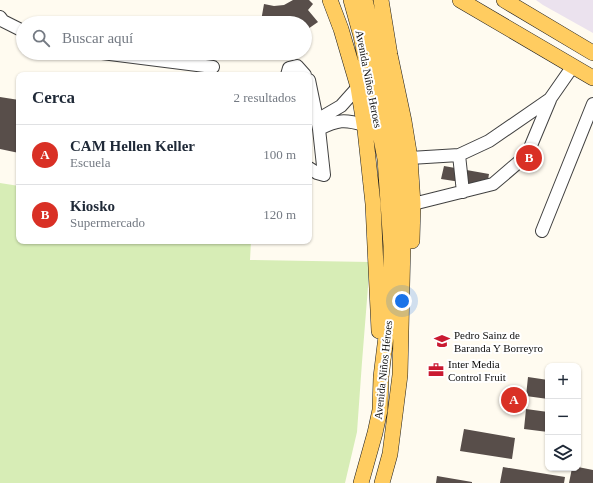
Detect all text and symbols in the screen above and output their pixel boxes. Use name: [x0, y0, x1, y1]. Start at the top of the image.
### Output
search box: [16, 16, 312, 60]
icon: search: [30, 27, 52, 49]
street label: Avenida Niños Heroes: [354, 29, 384, 129]
text: Buscar aquí: [62, 30, 133, 46]
text: Cerca: [32, 88, 75, 107]
text: 2 resultados: [234, 90, 296, 105]
text: CAM Hellen Keller: [70, 138, 195, 154]
pin: B: [516, 143, 542, 173]
text: A: [40, 147, 50, 162]
text: 100 m: [263, 147, 296, 162]
text: Escuela: [70, 155, 110, 170]
text: Kiosko: [70, 198, 115, 214]
text: B: [41, 207, 49, 222]
text: 120 m: [263, 207, 296, 222]
text: Supermercado: [70, 215, 145, 230]
your location: [392, 291, 412, 311]
street label: Avenida Niños Héroes: [372, 320, 394, 420]
place label: Pedro Sainz de Baranda Y Borreyro: [454, 329, 543, 354]
school or university icon: Pedro Sainz de Baranda Y Borreyro: [433, 332, 451, 350]
place label: Inter Media Control Fruit: [448, 358, 506, 383]
office icon: Inter Media Control Fruit: [427, 361, 445, 379]
map controls: [545, 363, 581, 471]
button: +: [545, 363, 581, 399]
pin: A: [501, 385, 527, 415]
button: −: [545, 399, 581, 435]
button: layers: [545, 435, 581, 471]

